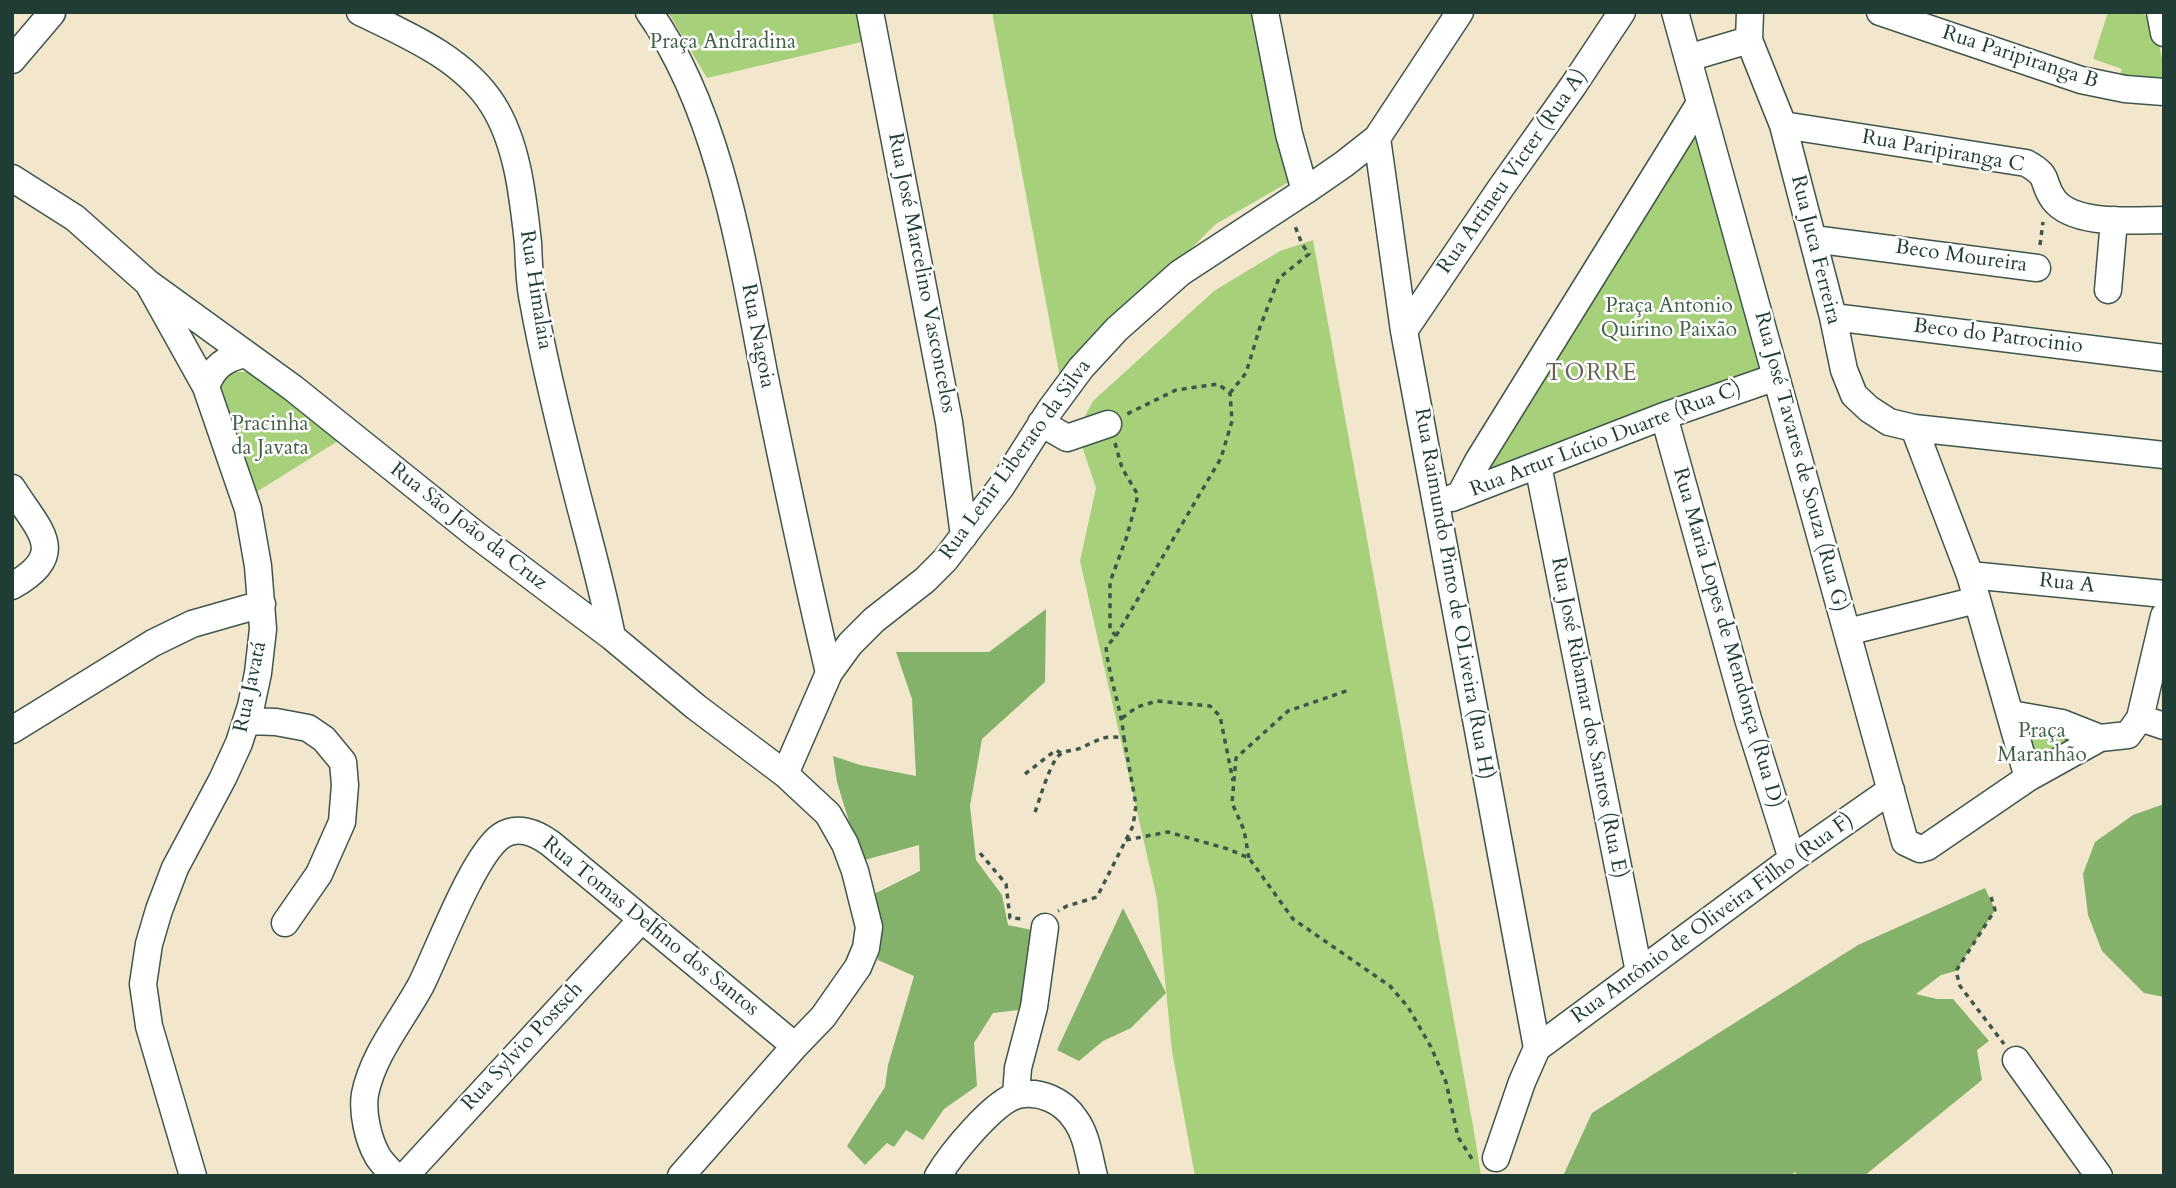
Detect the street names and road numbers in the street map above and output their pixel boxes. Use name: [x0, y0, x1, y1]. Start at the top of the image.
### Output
street label: Rua Paripiranga B: [1939, 21, 2101, 95]
street label: Rua Artineu Victer (Rua A): [1433, 65, 1593, 279]
street label: Rua Paripiranga C: [1860, 125, 2026, 179]
street label: Rua José Marcelino Vasconcelos: [881, 131, 961, 415]
street label: Rua Juca Ferreira: [1784, 173, 1846, 327]
street label: Rua Himalaia: [513, 229, 557, 351]
street label: Beco Moureira: [1893, 235, 2029, 279]
street label: Rua Nagoia: [735, 282, 779, 390]
street label: Rua José Tavares de Souza (Rua G): [1748, 309, 1852, 615]
street label: Beco do Patrocinio: [1912, 314, 2084, 360]
street label: Rua Lenir Liberato da Silva: [935, 355, 1097, 565]
street label: Rua Artur Lúcio Duarte (Rua C): [1467, 376, 1745, 504]
street label: Rua Raimundo Pinto de OLiveira (Rua H): [1408, 406, 1498, 782]
street label: Rua São João da Cruz: [384, 458, 552, 596]
street label: Rua Maria Lopes de Mendonça (Rua D): [1666, 465, 1788, 811]
street label: Rua José Ribamar dos Santos (Rua E): [1544, 555, 1632, 881]
street label: Rua A: [2038, 569, 2096, 599]
street label: Rua Javatá: [229, 639, 273, 735]
street label: Rua Antônio de Oliveira Filho (Rua F): [1567, 808, 1859, 1030]
street label: Rua Tomas Delfino dos Santos: [537, 832, 763, 1022]
street label: Rua Sylvio Postsch: [457, 977, 589, 1117]

